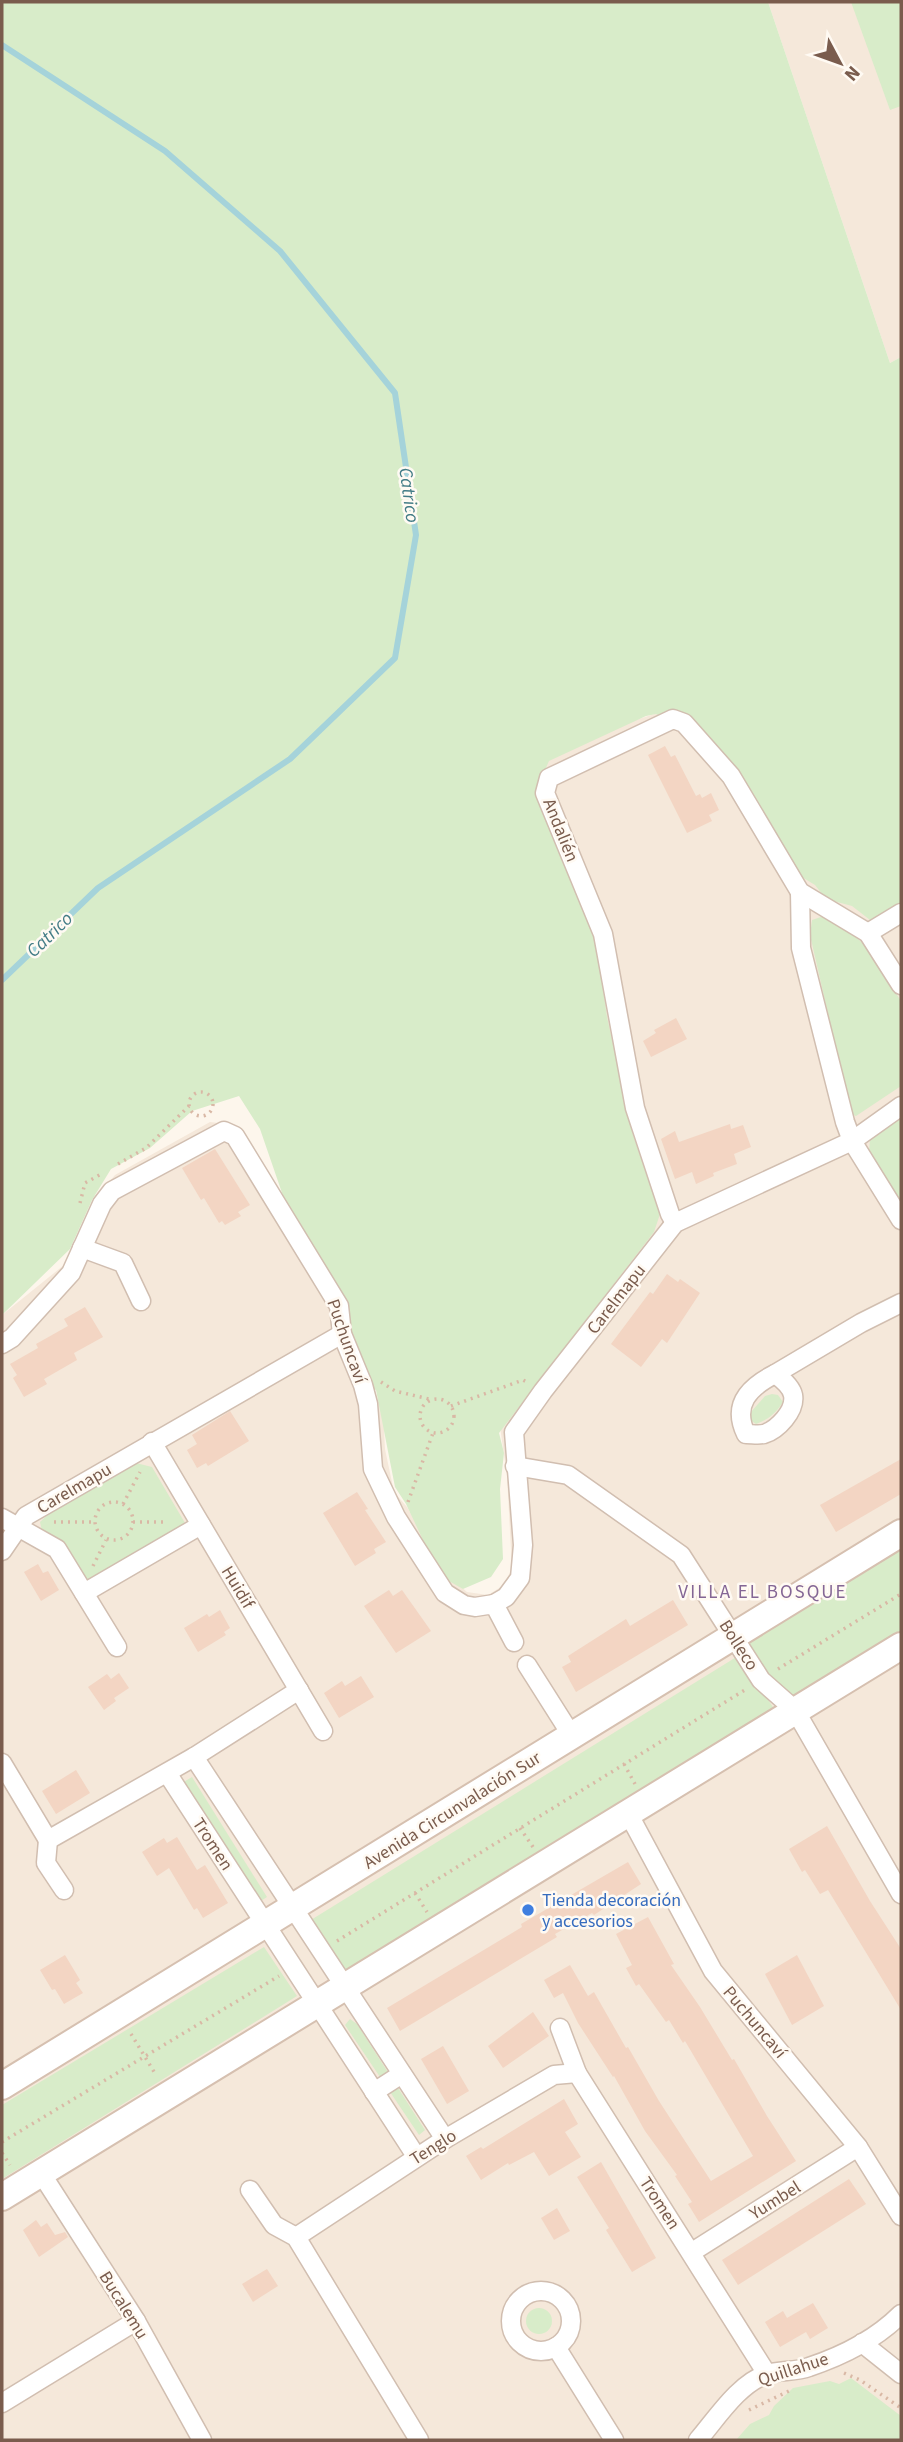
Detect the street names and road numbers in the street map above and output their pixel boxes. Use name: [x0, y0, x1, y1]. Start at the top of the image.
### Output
street label: Andalién: [536, 795, 585, 866]
street label: Carelmapu: [581, 1259, 652, 1340]
street label: Puchuncaví: [320, 1296, 373, 1387]
street label: Carelmapu: [32, 1457, 116, 1520]
street label: Huidif: [215, 1561, 260, 1614]
street label: Bolleco: [713, 1615, 764, 1676]
street label: Avenida Circunvalación Sur: [359, 1745, 546, 1875]
street label: Tromen: [186, 1813, 239, 1876]
street label: Puchuncaví: [717, 1981, 793, 2064]
street label: Tenglo: [405, 2123, 461, 2171]
street label: Tromen: [633, 2172, 686, 2235]
street label: Yumbel: [744, 2175, 806, 2226]
street label: Bucalemu: [93, 2267, 154, 2344]
street label: Quillahue: [755, 2346, 832, 2393]

